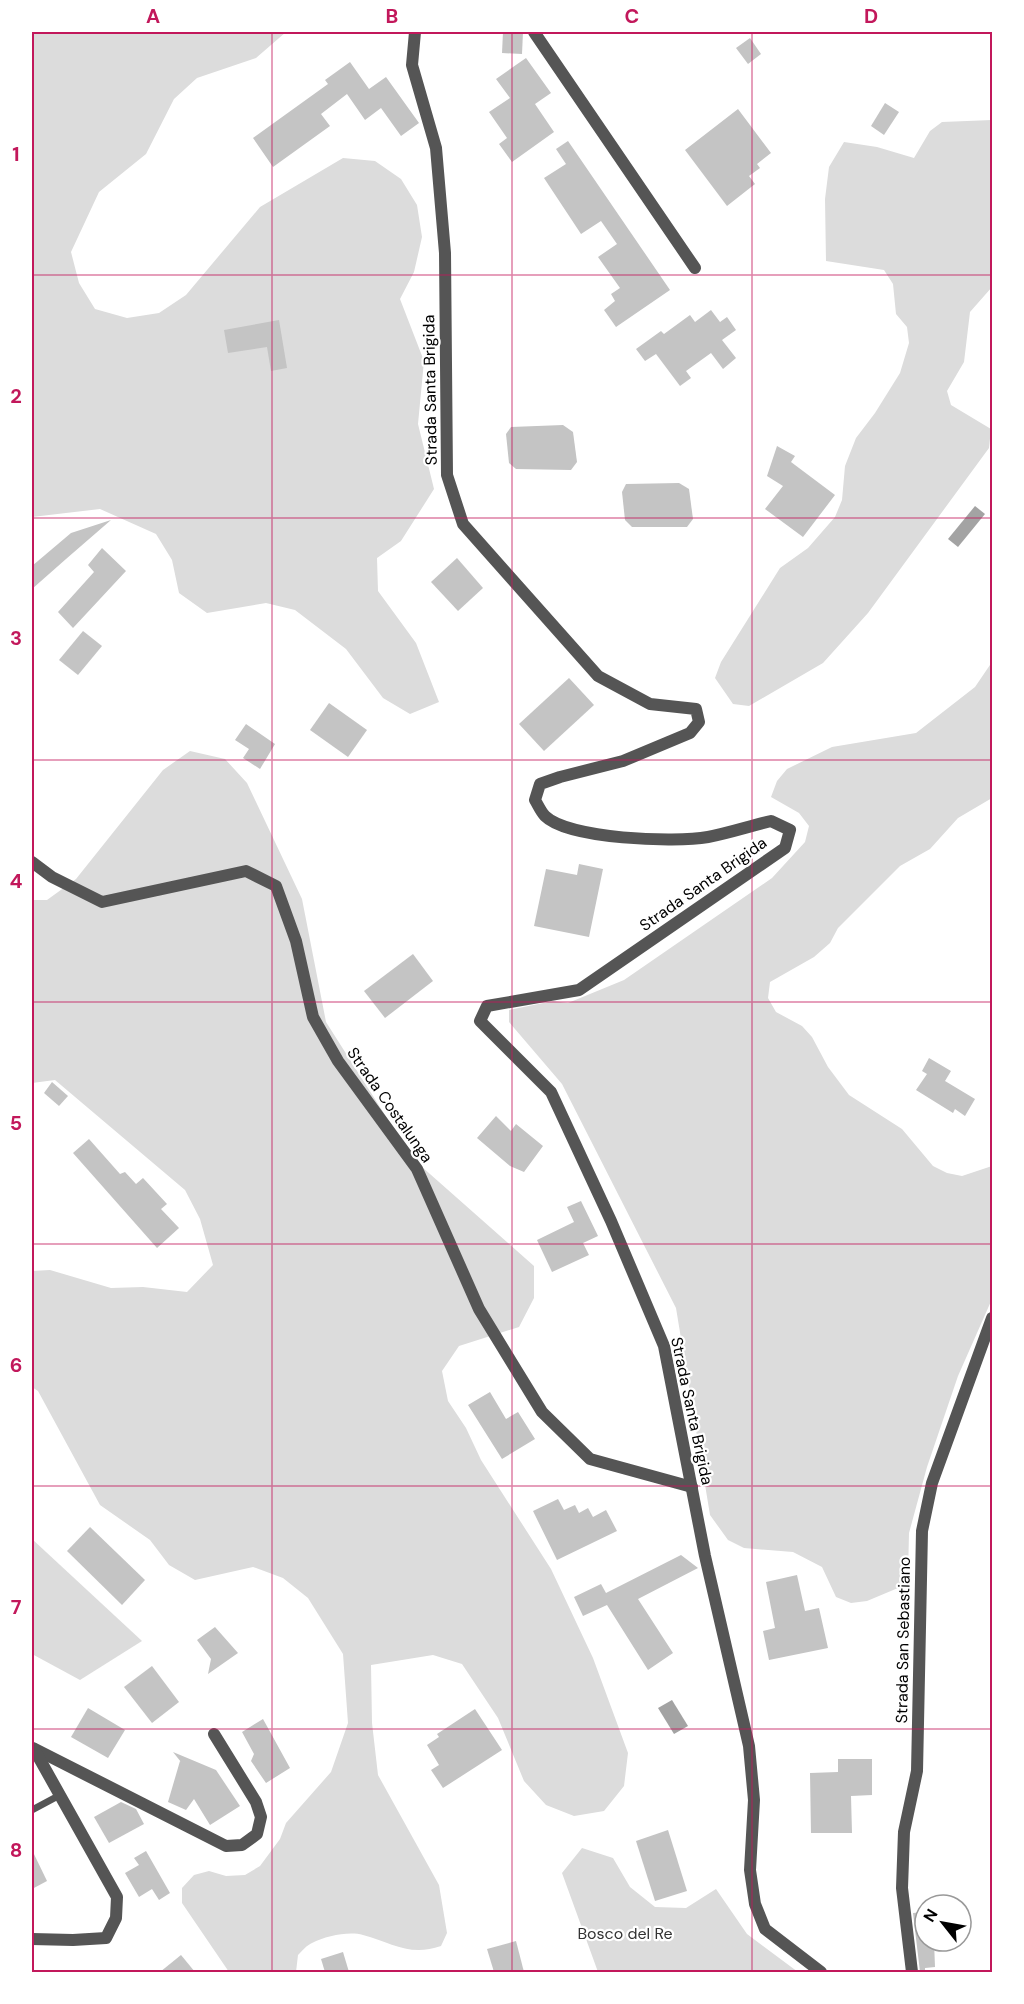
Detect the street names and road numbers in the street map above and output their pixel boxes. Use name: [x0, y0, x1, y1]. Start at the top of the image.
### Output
street label: Strada Santa Brigida: [418, 315, 442, 465]
street label: Strada Santa Brigida: [635, 832, 771, 936]
street label: Strada Costalunga: [342, 1043, 438, 1167]
street label: Strada Santa Brigida: [666, 1335, 718, 1487]
street label: Strada San Sebastiano: [891, 1556, 915, 1724]

